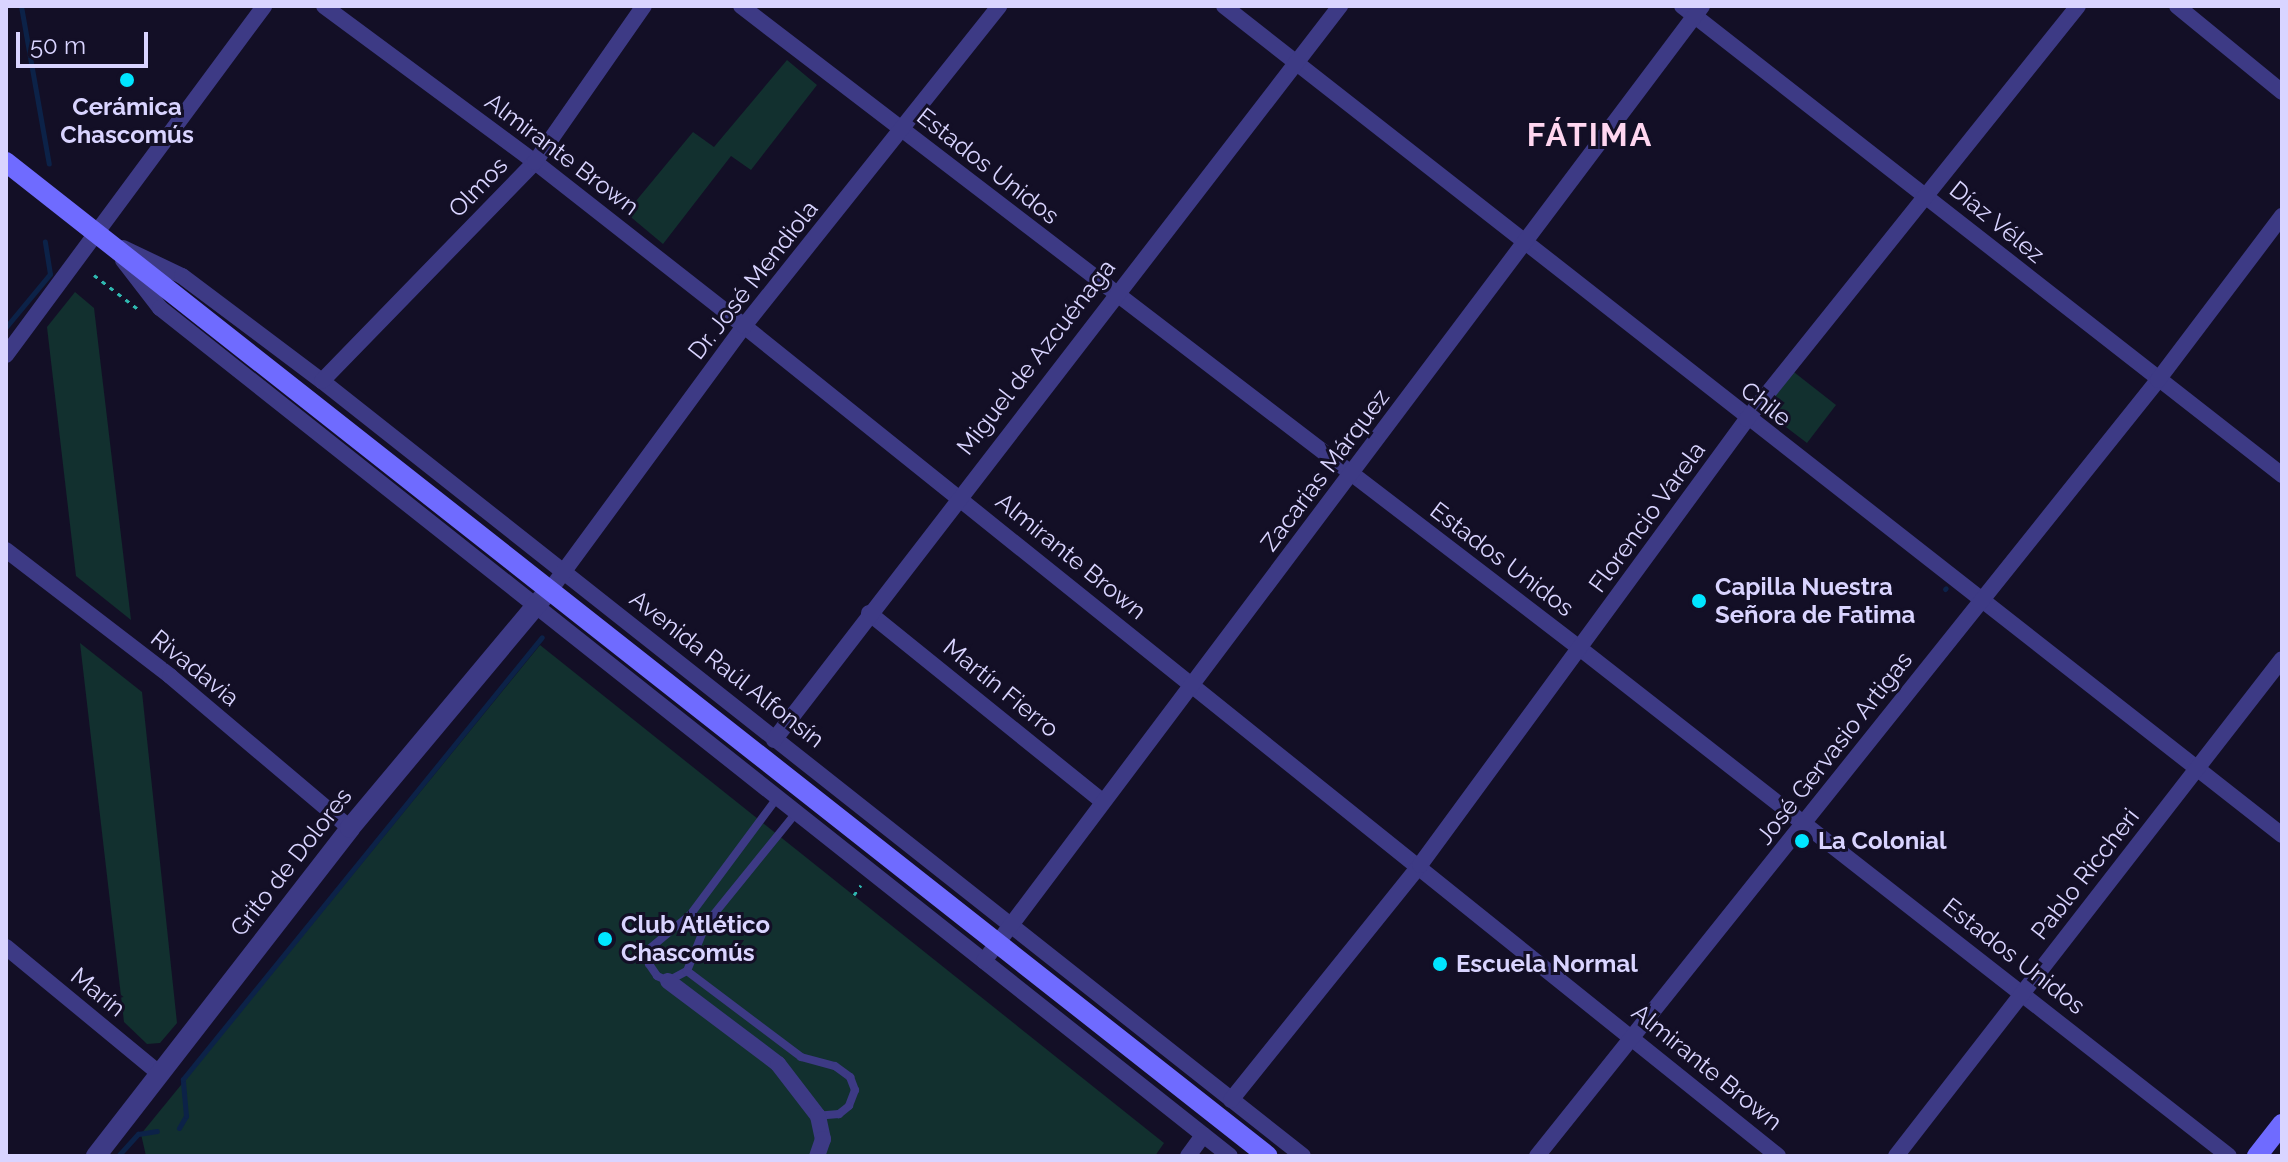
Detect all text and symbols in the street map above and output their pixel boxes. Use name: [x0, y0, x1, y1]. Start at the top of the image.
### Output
scale bar: [20, 16, 152, 66]
text: 50 m: [30, 31, 86, 60]
marker: Cerámica Chascomús: [118, 71, 136, 89]
street label: Almirante Brown: [480, 87, 644, 221]
place label: Cerámica Chascomús: [60, 93, 194, 149]
street label: Estados Unidos: [911, 102, 1065, 230]
district label: FÁTIMA: [1527, 116, 1653, 154]
street label: Olmos: [442, 151, 514, 223]
street label: Díaz Vélez: [1943, 175, 2051, 269]
street label: Dr. José Mendiola: [682, 195, 824, 365]
street label: Miguel de Azcuénaga: [950, 253, 1122, 461]
street label: Chile: [1735, 375, 1797, 433]
street label: Zacarias Márquez: [1255, 383, 1395, 557]
street label: Florencio Varela: [1583, 436, 1711, 598]
street label: Almirante Brown: [990, 487, 1152, 625]
street label: Estados Unidos: [1425, 496, 1579, 622]
place label: Capilla Nuestra Señora de Fatima: [1715, 573, 1915, 629]
street label: Avenida Raúl Alfonsín: [624, 584, 830, 754]
marker: Capilla Nuestra Señora de Fatima: [1690, 592, 1708, 610]
street label: Rivadavia: [145, 624, 245, 712]
street label: Martín Fierro: [938, 633, 1064, 743]
street label: José Gervasio Artigas: [1750, 646, 1918, 850]
street label: Grito de Dolores: [224, 782, 358, 942]
street label: Pablo Riccheri: [2025, 803, 2145, 945]
place label: La Colonial: [1818, 827, 1947, 855]
marker: La Colonial: [1793, 832, 1811, 850]
street label: Estados Unidos: [1937, 892, 2091, 1020]
place label: Club Atlético Chascomús: [621, 911, 771, 967]
marker: Club Atlético Chascomús: [596, 930, 614, 948]
place label: Escuela Normal: [1456, 950, 1638, 978]
marker: Escuela Normal: [1431, 955, 1449, 973]
street label: Marín: [65, 961, 131, 1023]
street label: Almirante Brown: [1626, 998, 1788, 1136]

